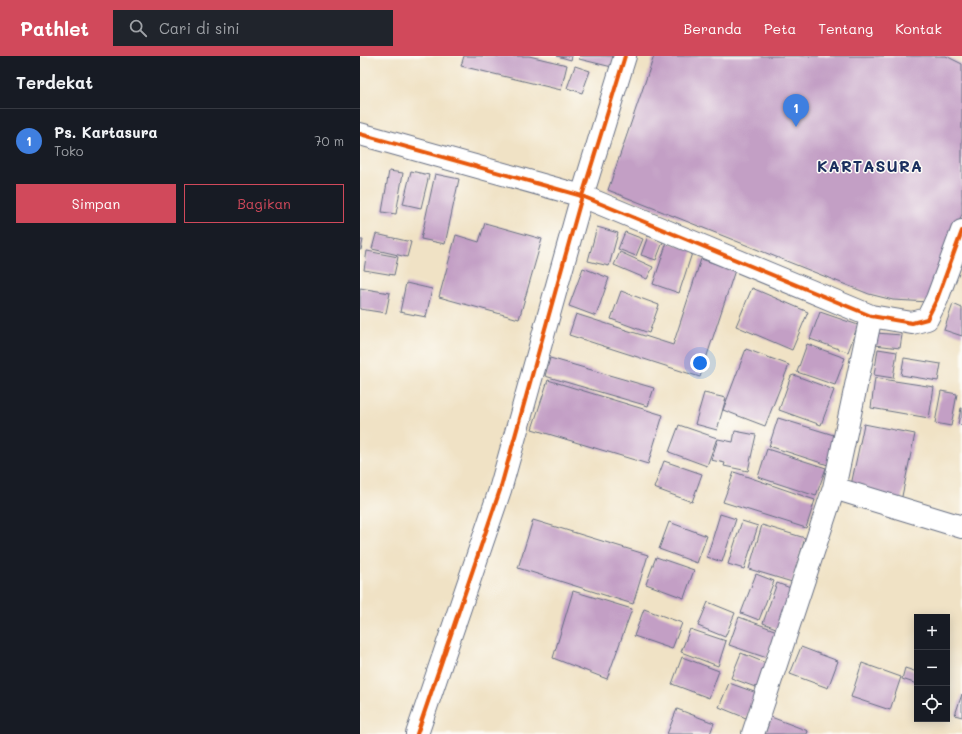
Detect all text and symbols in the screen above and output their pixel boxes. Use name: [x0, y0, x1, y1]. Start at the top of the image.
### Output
search box: [113, 10, 393, 46]
text: Pathlet: [20, 16, 89, 41]
icon: search: [127, 17, 149, 39]
text: Cari di sini: [159, 18, 240, 38]
text: Beranda: [684, 19, 742, 38]
text: Peta: [764, 19, 796, 38]
text: Tentang: [818, 19, 873, 38]
text: Kontak: [895, 19, 942, 38]
text: Terdekat: [16, 71, 93, 93]
pin: 1: [783, 94, 809, 127]
text: Ps. Kartasura: [54, 122, 158, 142]
text: 1: [26, 132, 32, 149]
text: 70 m: [314, 132, 344, 149]
text: Toko: [54, 142, 84, 159]
district label: KARTASURA: [817, 155, 923, 176]
button: Simpan: [16, 184, 176, 223]
button: Bagikan: [184, 184, 344, 223]
your location: [690, 353, 710, 373]
map controls: [914, 614, 950, 722]
button: +: [914, 614, 950, 650]
button: −: [914, 650, 950, 686]
button: locate: [914, 686, 950, 722]

